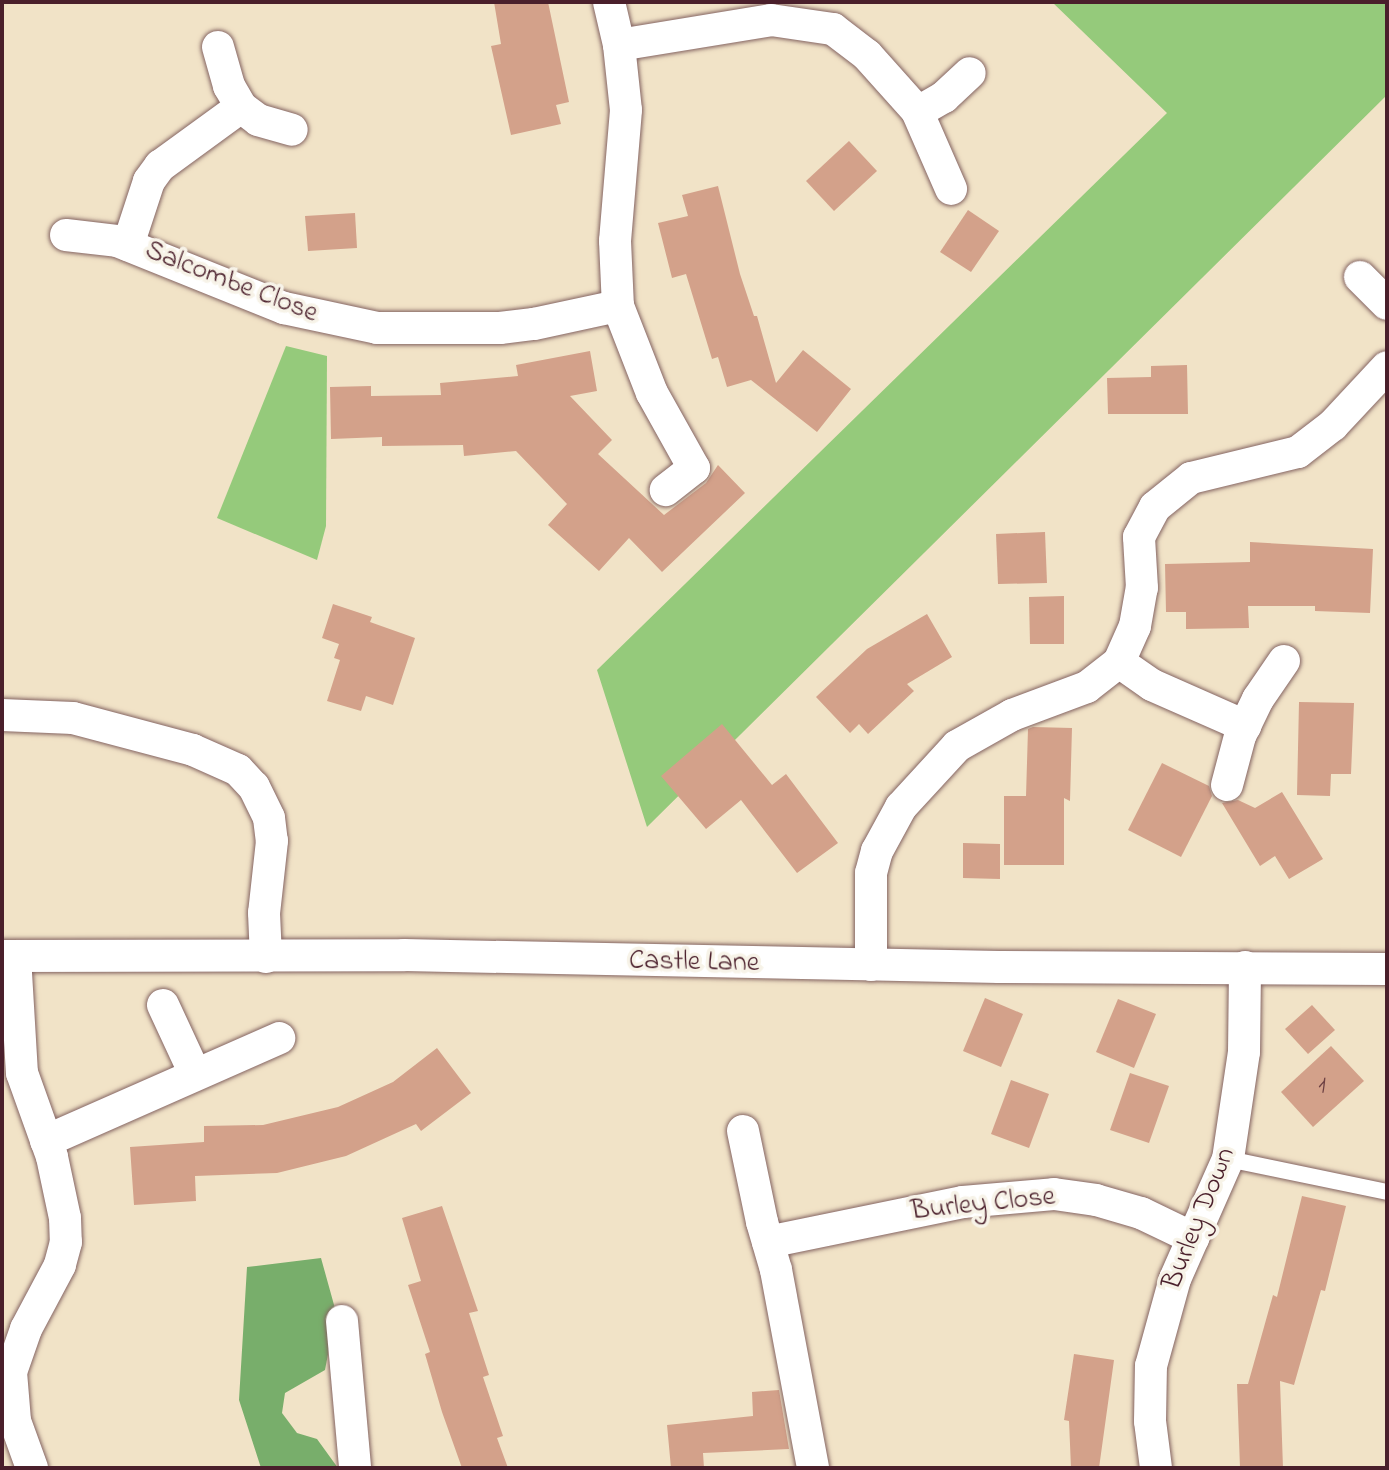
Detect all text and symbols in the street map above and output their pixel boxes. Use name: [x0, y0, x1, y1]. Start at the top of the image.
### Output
street label: Salcombe Close: [140, 235, 322, 331]
street label: Castle Lane: [629, 945, 759, 981]
house number: 1: [1318, 1073, 1326, 1101]
street label: Burley Down: [1156, 1143, 1244, 1295]
street label: Burley Close: [909, 1181, 1057, 1229]

